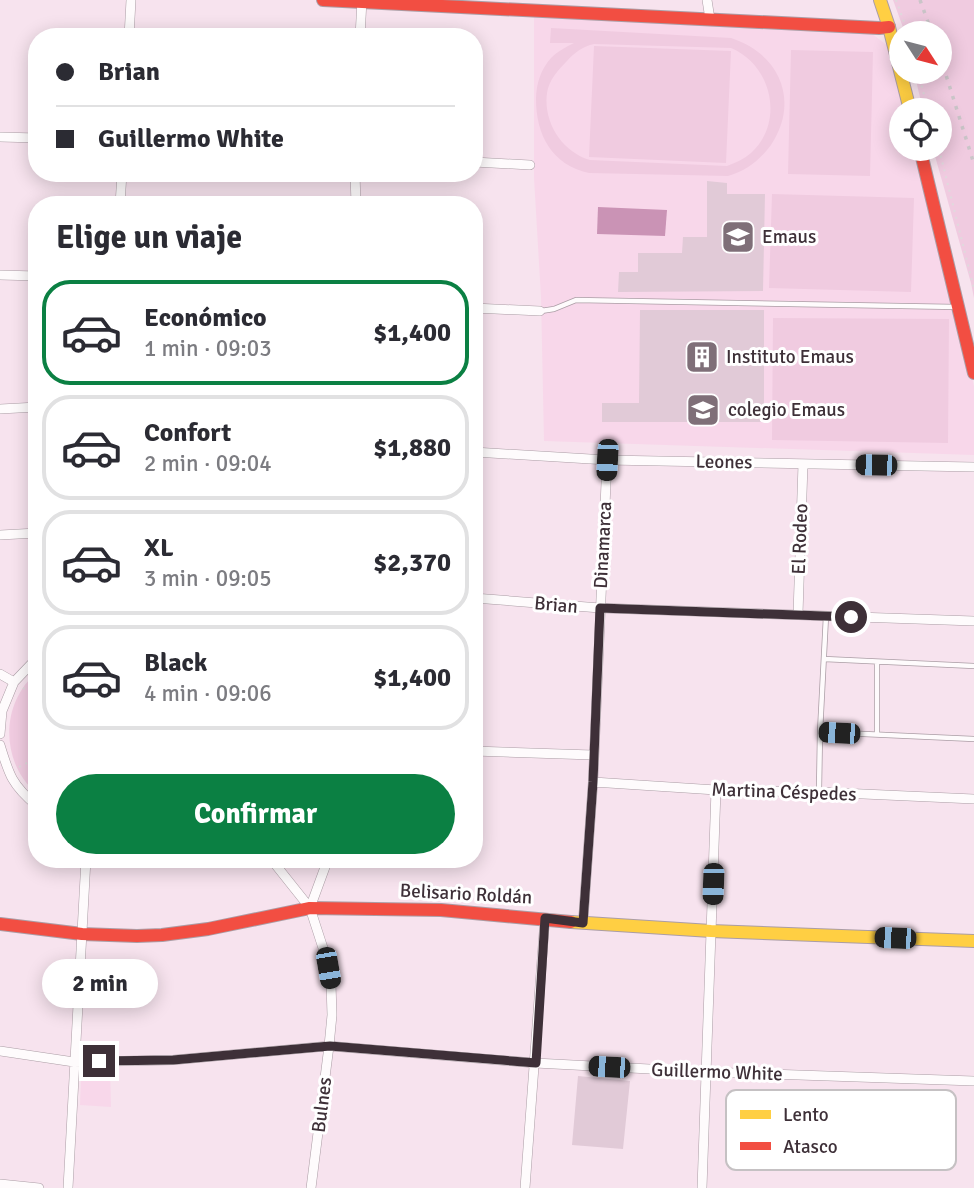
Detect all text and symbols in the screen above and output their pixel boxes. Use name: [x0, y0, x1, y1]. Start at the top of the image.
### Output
north arrow: [889, 21, 952, 84]
map controls: [889, 21, 952, 161]
text: Brian: [98, 56, 160, 88]
button: locate: [889, 98, 952, 161]
text: Guillermo White: [98, 123, 284, 155]
text: Elige un viaje: [56, 218, 242, 257]
school or university icon: Emaus: [719, 218, 757, 256]
place label: Emaus: [762, 225, 816, 249]
icon: car: [60, 301, 123, 364]
text: Económico: [144, 302, 267, 334]
text: $1,400: [373, 317, 451, 349]
text: 1 min · 09:03: [144, 334, 272, 363]
building icon: Instituto Emaus: [683, 338, 721, 376]
place label: Instituto Emaus: [726, 345, 854, 369]
school or university icon: colegio Emaus: [684, 391, 722, 429]
place label: colegio Emaus: [728, 398, 845, 422]
icon: car: [60, 416, 123, 479]
text: Confort: [144, 417, 231, 449]
text: $1,880: [373, 432, 451, 464]
car: [596, 438, 619, 482]
text: 2 min · 09:04: [144, 449, 272, 478]
street label: Leones: [695, 450, 753, 474]
car: [855, 454, 898, 476]
street label: Dinamarca: [589, 501, 617, 589]
street label: El Rodeo: [787, 503, 813, 575]
icon: car: [60, 531, 123, 594]
text: XL: [144, 532, 174, 564]
text: $2,370: [373, 547, 451, 579]
text: 3 min · 09:05: [144, 564, 272, 593]
street label: Brian: [533, 591, 579, 619]
route start: [835, 601, 867, 633]
icon: car: [60, 646, 123, 709]
text: Black: [144, 647, 207, 679]
text: $1,400: [373, 662, 451, 694]
text: 4 min · 09:06: [144, 679, 272, 708]
car: [818, 721, 861, 745]
button: Confirmar: [56, 774, 455, 854]
street label: Martina Céspedes: [711, 777, 857, 807]
car: [702, 863, 725, 905]
street label: Belisario Roldán: [399, 879, 533, 909]
car: [874, 927, 917, 949]
car: [315, 945, 342, 991]
callout: 2 min: [41, 960, 157, 1009]
text: 2 min: [72, 969, 128, 998]
route end: [83, 1045, 115, 1077]
car: [588, 1055, 631, 1079]
street label: Guillermo White: [651, 1058, 783, 1086]
street label: Bulnes: [307, 1076, 337, 1134]
legend: [726, 1090, 956, 1170]
text: Lento: [783, 1103, 829, 1127]
text: Atasco: [783, 1135, 838, 1159]

